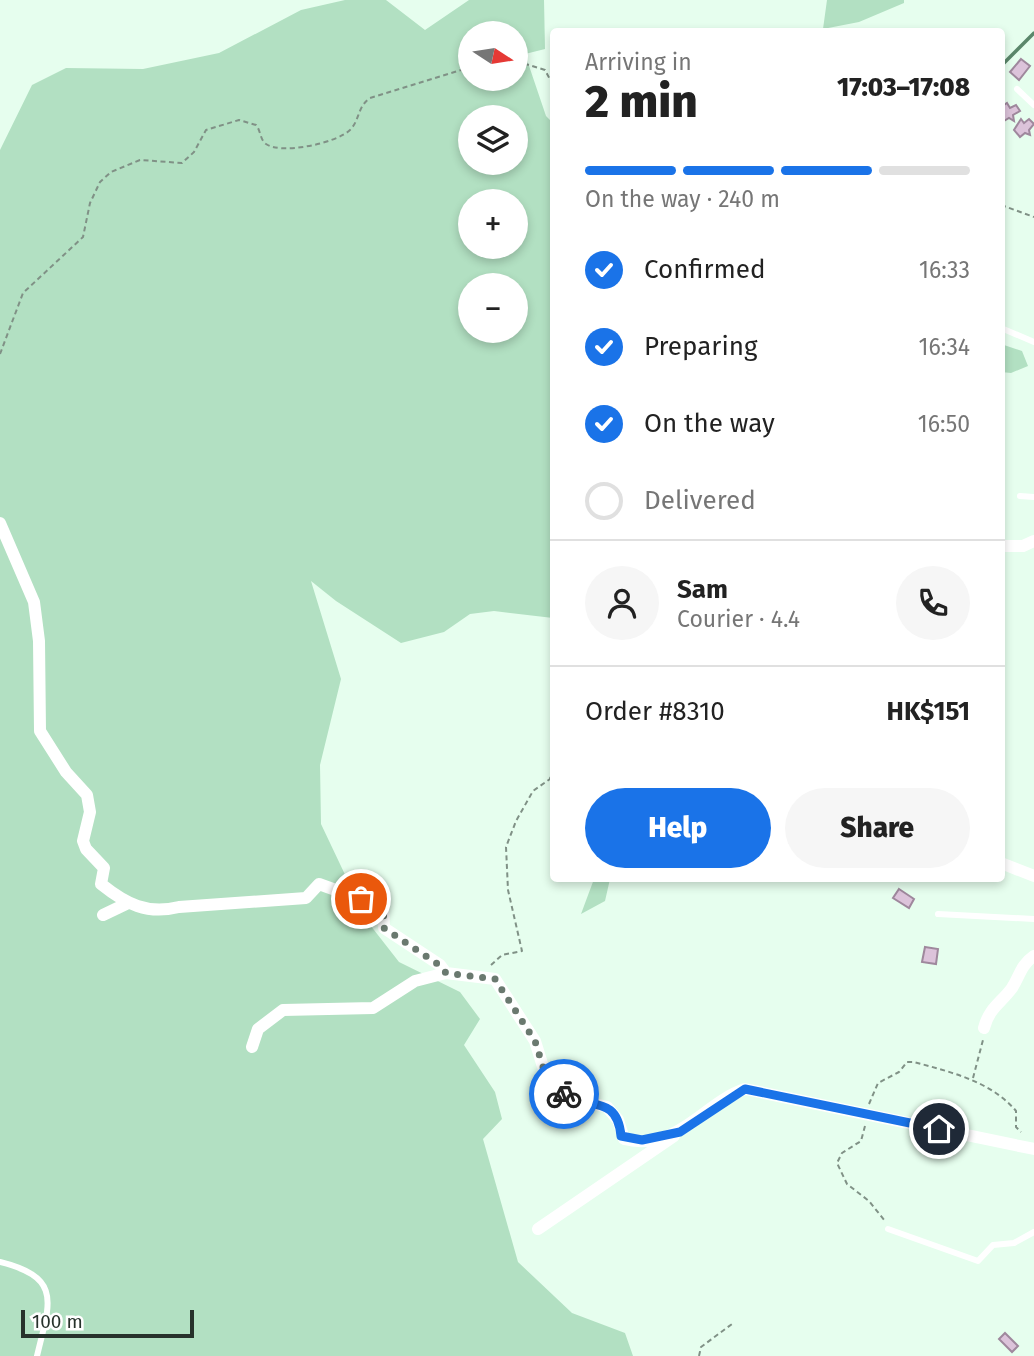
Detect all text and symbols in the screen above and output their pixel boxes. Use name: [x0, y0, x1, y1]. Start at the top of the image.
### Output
north arrow: [458, 21, 528, 91]
map controls: [458, 21, 528, 343]
text: Arriving in: [585, 48, 692, 76]
text: 17:03–17:08: [837, 72, 970, 103]
text: 2 min: [585, 74, 698, 129]
button: layers: [458, 105, 528, 175]
text: On the way · 240 m: [585, 185, 780, 213]
button: +: [458, 189, 528, 259]
icon: check: [585, 251, 623, 289]
text: Confirmed: [644, 254, 765, 285]
text: 16:33: [919, 256, 970, 284]
button: −: [458, 273, 528, 343]
icon: check: [585, 328, 623, 366]
text: Preparing: [644, 331, 757, 362]
text: 16:34: [918, 333, 970, 361]
icon: check: [585, 405, 623, 443]
text: On the way: [644, 408, 775, 439]
text: 16:50: [918, 410, 970, 438]
text: Delivered: [644, 485, 756, 516]
button: person: [585, 566, 659, 640]
button: phone: [896, 566, 970, 640]
text: Sam: [677, 574, 728, 605]
text: Courier · 4.4: [677, 605, 800, 633]
text: Order #8310: [585, 696, 725, 727]
text: HK$151: [887, 696, 970, 727]
button: Help: [585, 788, 771, 868]
button: Share: [785, 788, 970, 868]
pin: [331, 869, 391, 929]
icon: bag: [342, 880, 380, 918]
courier: [529, 1059, 599, 1129]
icon: bike: [545, 1075, 583, 1113]
pin: [909, 1099, 969, 1159]
icon: home: [920, 1110, 958, 1148]
scale bar: [21, 1307, 194, 1339]
text: 100 m: [32, 1310, 83, 1333]

